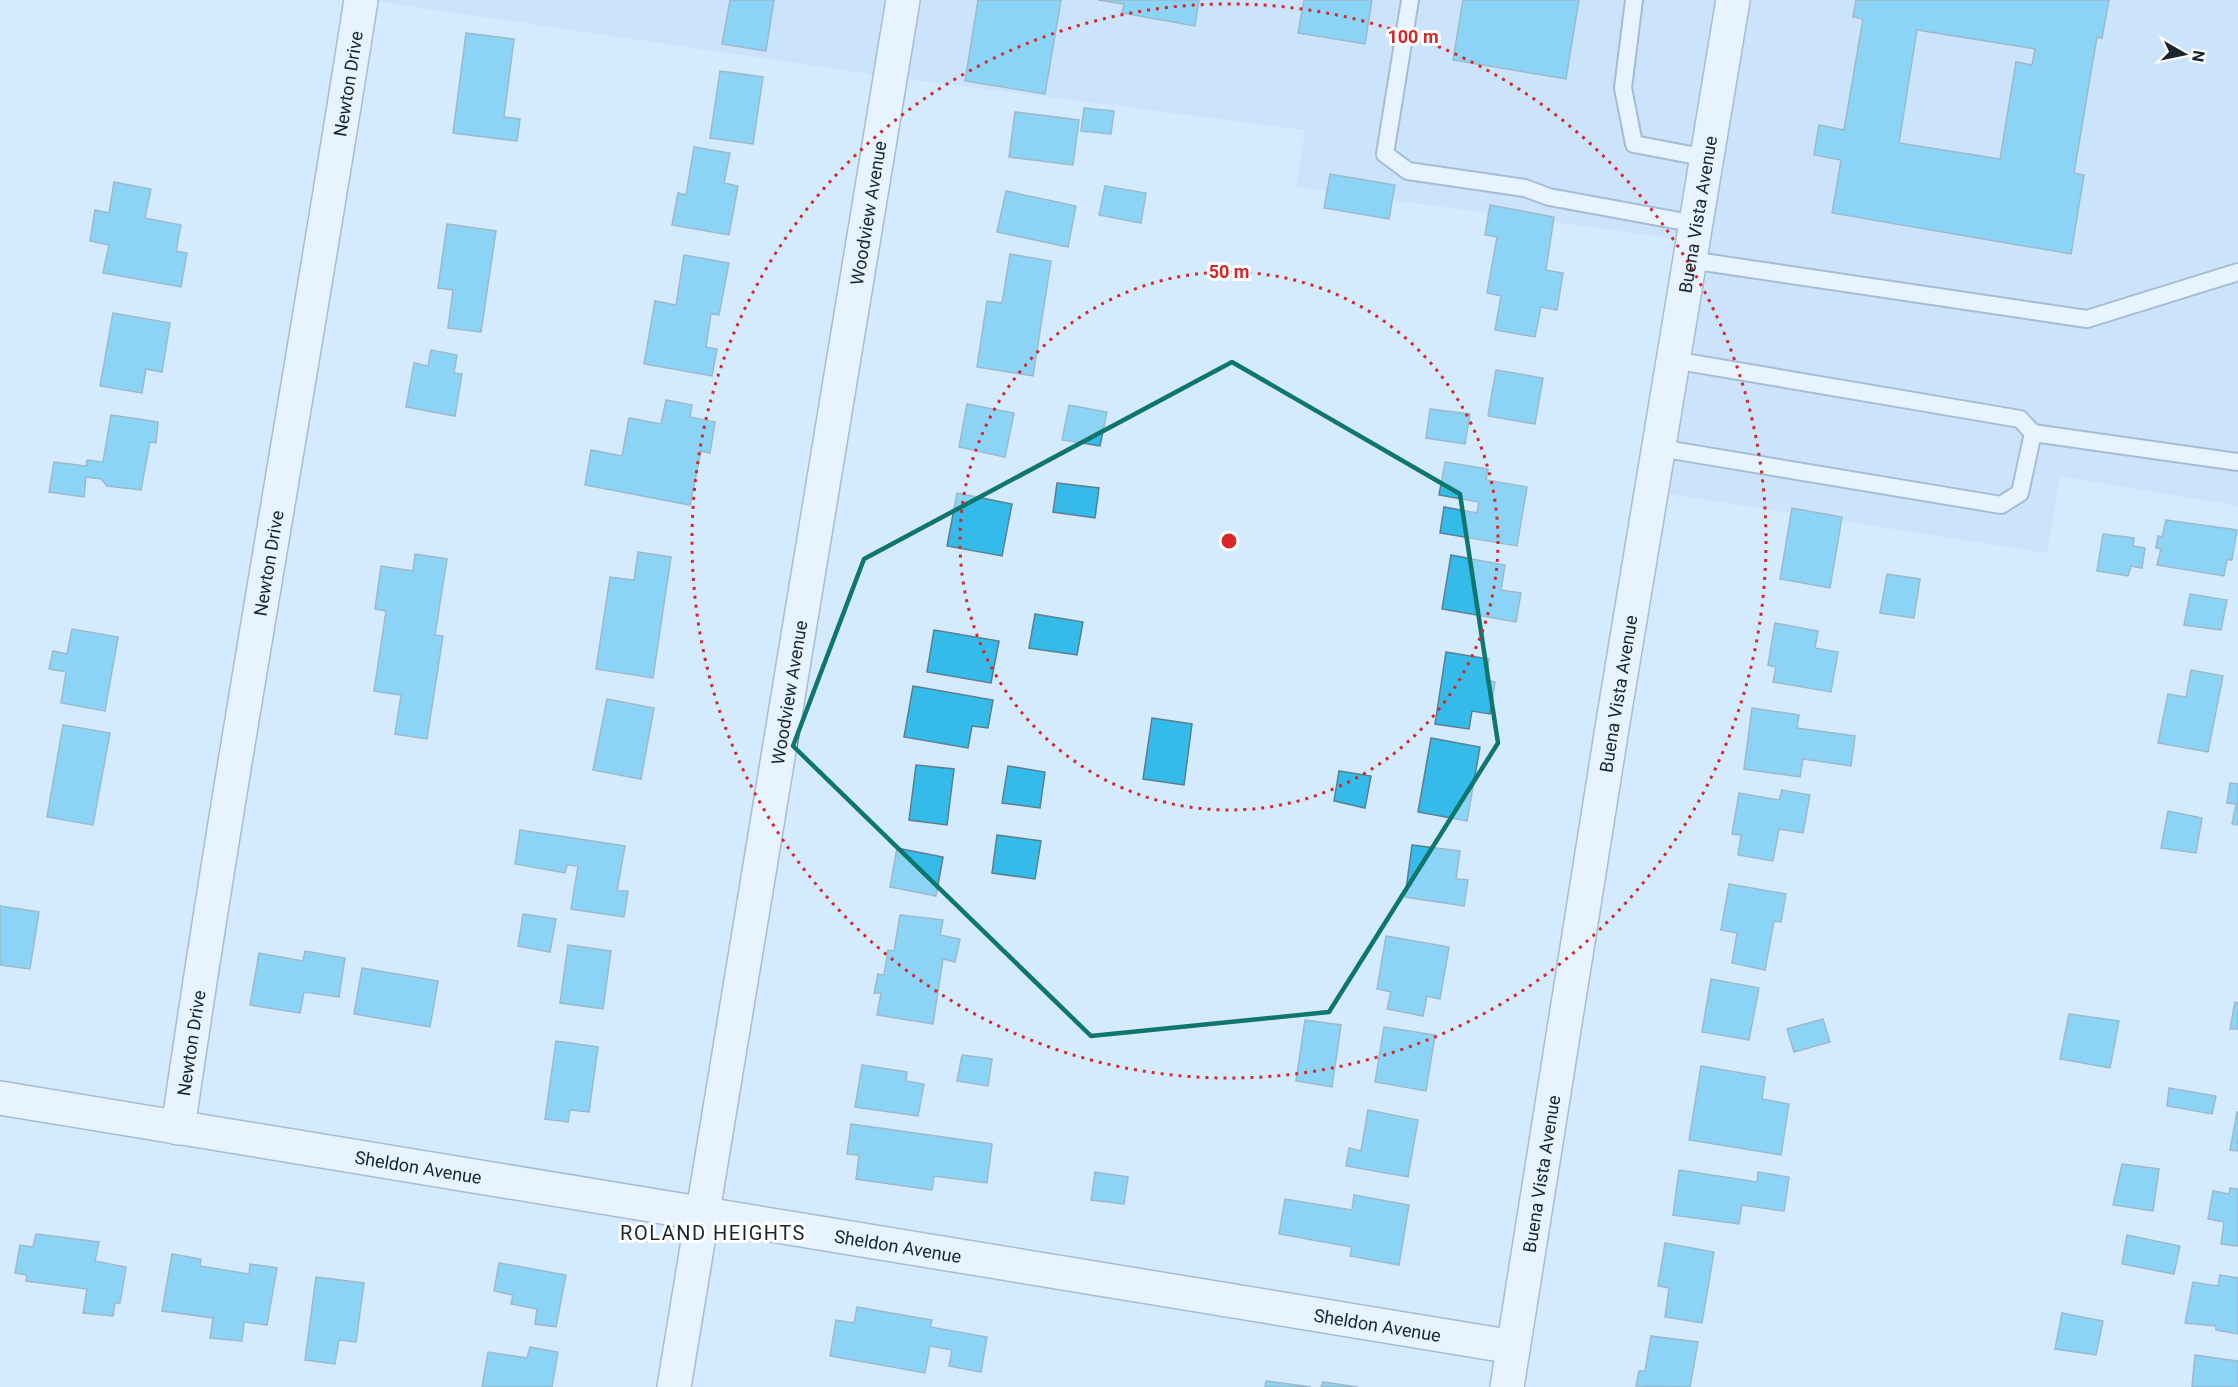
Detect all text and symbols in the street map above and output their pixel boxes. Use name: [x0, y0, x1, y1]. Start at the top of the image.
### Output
north arrow: [2154, 24, 2214, 84]
text: 100 m: [1387, 26, 1439, 47]
street label: Newton Drive: [329, 29, 366, 138]
text: N: [2188, 49, 2209, 63]
street label: Buena Vista Avenue: [1674, 134, 1721, 295]
street label: Woodview Avenue: [846, 139, 890, 287]
text: 50 m: [1209, 261, 1249, 282]
street label: Newton Drive: [249, 509, 287, 618]
centre of rings: [1219, 531, 1239, 551]
street label: Buena Vista Avenue: [1595, 614, 1641, 774]
street label: Woodview Avenue: [766, 619, 811, 766]
street label: Newton Drive: [172, 989, 209, 1097]
street label: Buena Vista Avenue: [1518, 1093, 1564, 1254]
street label: Sheldon Avenue: [353, 1146, 483, 1188]
district label: ROLAND HEIGHTS: [620, 1221, 806, 1245]
street label: Sheldon Avenue: [833, 1225, 963, 1267]
street label: Sheldon Avenue: [1312, 1304, 1442, 1345]

